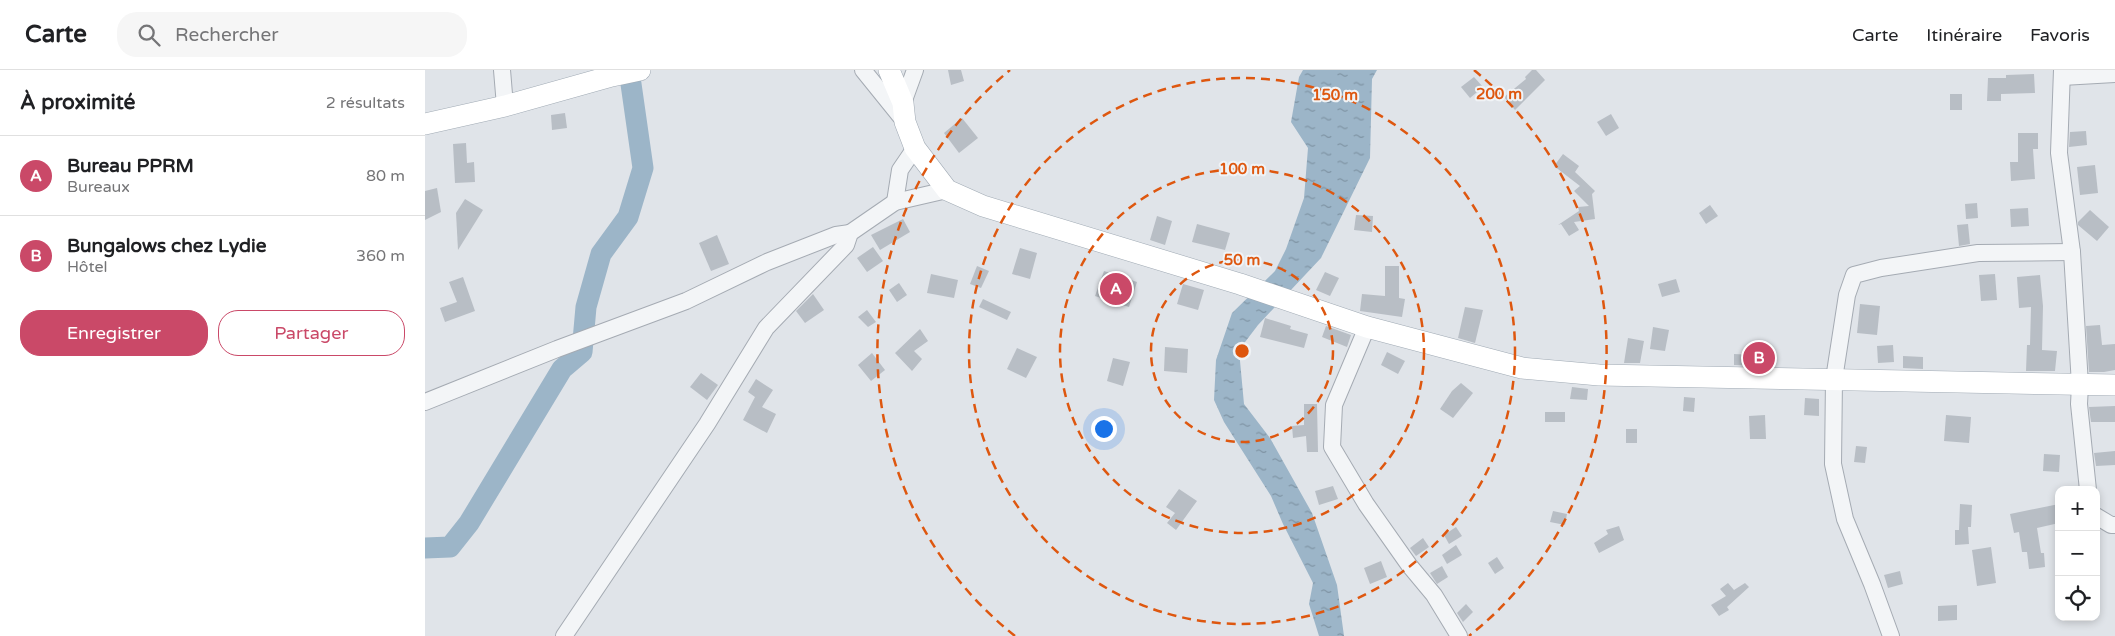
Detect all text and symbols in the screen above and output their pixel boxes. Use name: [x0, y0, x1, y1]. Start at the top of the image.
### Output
search box: [117, 12, 467, 57]
text: Carte: [25, 20, 87, 49]
icon: search: [135, 21, 163, 49]
text: Rechercher: [175, 24, 278, 46]
text: Carte: [1852, 24, 1898, 46]
text: Itinéraire: [1926, 24, 2002, 46]
text: Favoris: [2030, 24, 2090, 46]
text: 200 m: [1476, 85, 1522, 103]
text: 150 m: [1312, 86, 1358, 104]
text: À proximité: [20, 90, 135, 115]
text: 2 résultats: [326, 93, 405, 113]
text: Bureau PPRM: [67, 155, 194, 177]
text: 100 m: [1219, 160, 1265, 178]
text: A: [30, 166, 42, 186]
text: 80 m: [366, 166, 405, 186]
text: Bureaux: [67, 177, 130, 197]
text: Bungalows chez Lydie: [67, 235, 266, 257]
text: B: [30, 246, 42, 266]
text: 360 m: [356, 246, 405, 266]
text: 50 m: [1224, 251, 1260, 269]
text: Hôtel: [67, 257, 108, 277]
pin: A: [1100, 270, 1132, 308]
button: Enregistrer: [20, 310, 208, 356]
button: Partager: [218, 310, 405, 356]
pin: B: [1743, 339, 1775, 377]
centre of rings: [1233, 342, 1251, 360]
your location: [1091, 416, 1117, 442]
map controls: [2055, 486, 2100, 621]
button: +: [2055, 486, 2100, 531]
button: −: [2055, 531, 2100, 576]
button: locate: [2055, 576, 2100, 621]

